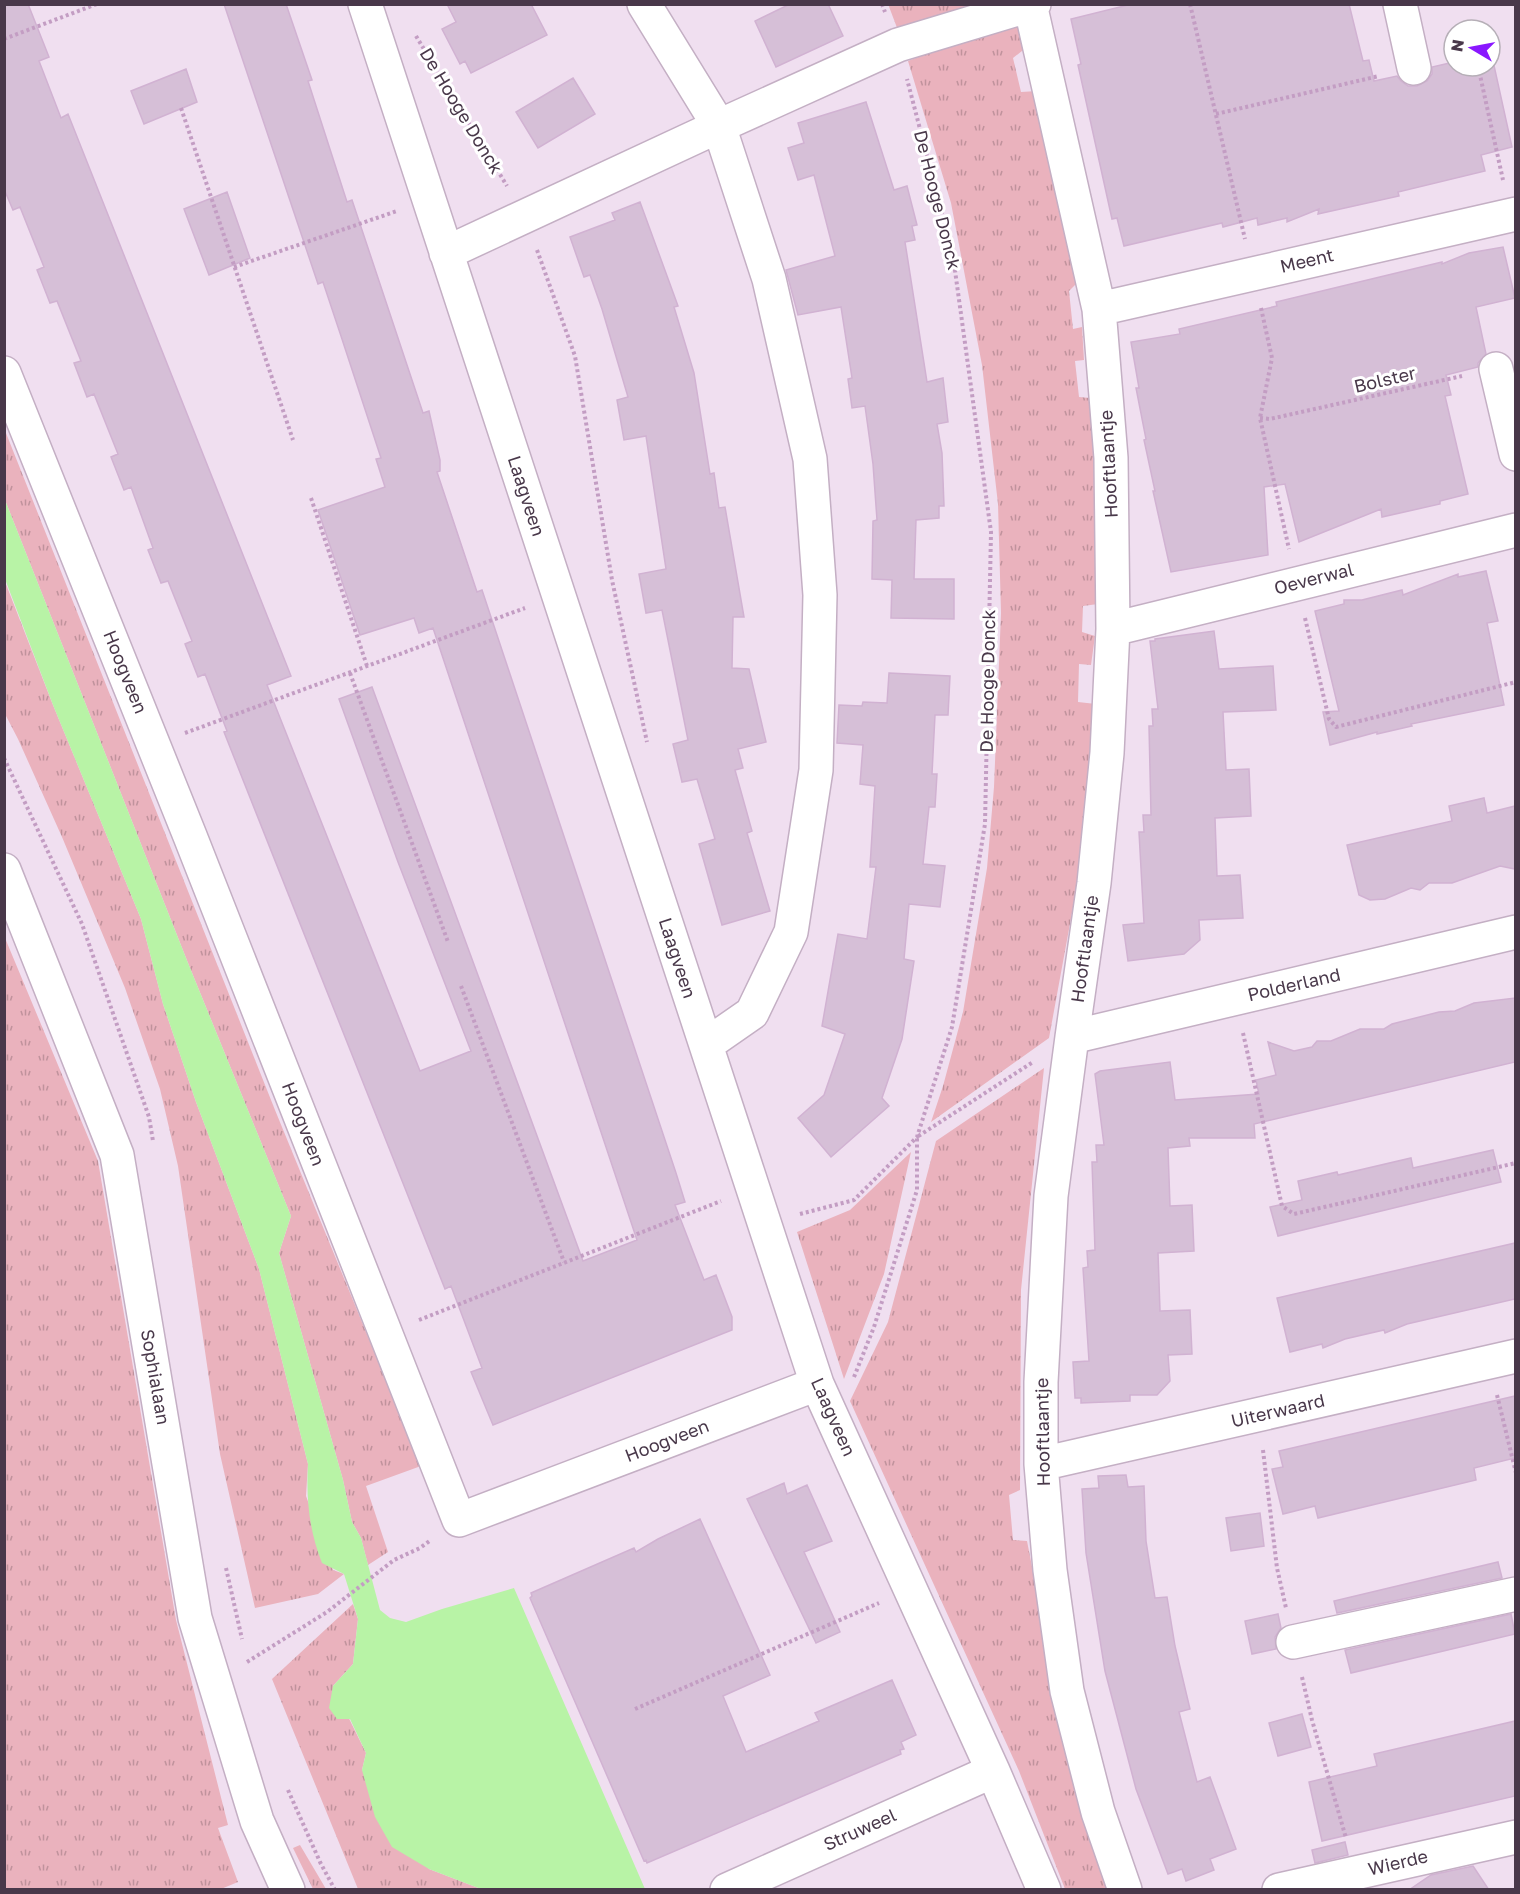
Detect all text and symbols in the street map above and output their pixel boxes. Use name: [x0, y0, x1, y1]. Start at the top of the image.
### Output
north arrow: [1442, 18, 1502, 78]
text: N: [1446, 38, 1468, 53]
street label: De Hooge Donck: [416, 43, 508, 178]
street label: De Hooge Donck: [910, 128, 966, 272]
street label: Meent: [1278, 243, 1336, 277]
street label: Bolster: [1352, 361, 1418, 397]
street label: Hooftlaantje: [1094, 409, 1122, 519]
street label: Laagveen: [504, 453, 550, 539]
street label: Oeverwal: [1272, 557, 1356, 599]
street label: De Hooge Donck: [975, 609, 999, 753]
street label: Hoogveen: [99, 627, 153, 717]
street label: Hooftlaantje: [1066, 894, 1102, 1004]
street label: Laagveen: [655, 915, 701, 1001]
street label: Polderland: [1245, 963, 1342, 1005]
street label: Hoogveen: [278, 1079, 330, 1169]
street label: Sophialaan: [137, 1327, 175, 1426]
street label: Laagveen: [807, 1374, 861, 1459]
street label: Hooftlaantje: [1030, 1378, 1054, 1486]
street label: Uiterwaard: [1229, 1389, 1327, 1431]
street label: Hoogveen: [622, 1414, 712, 1466]
street label: Struweel: [820, 1803, 900, 1855]
street label: Wierde: [1366, 1844, 1430, 1880]

